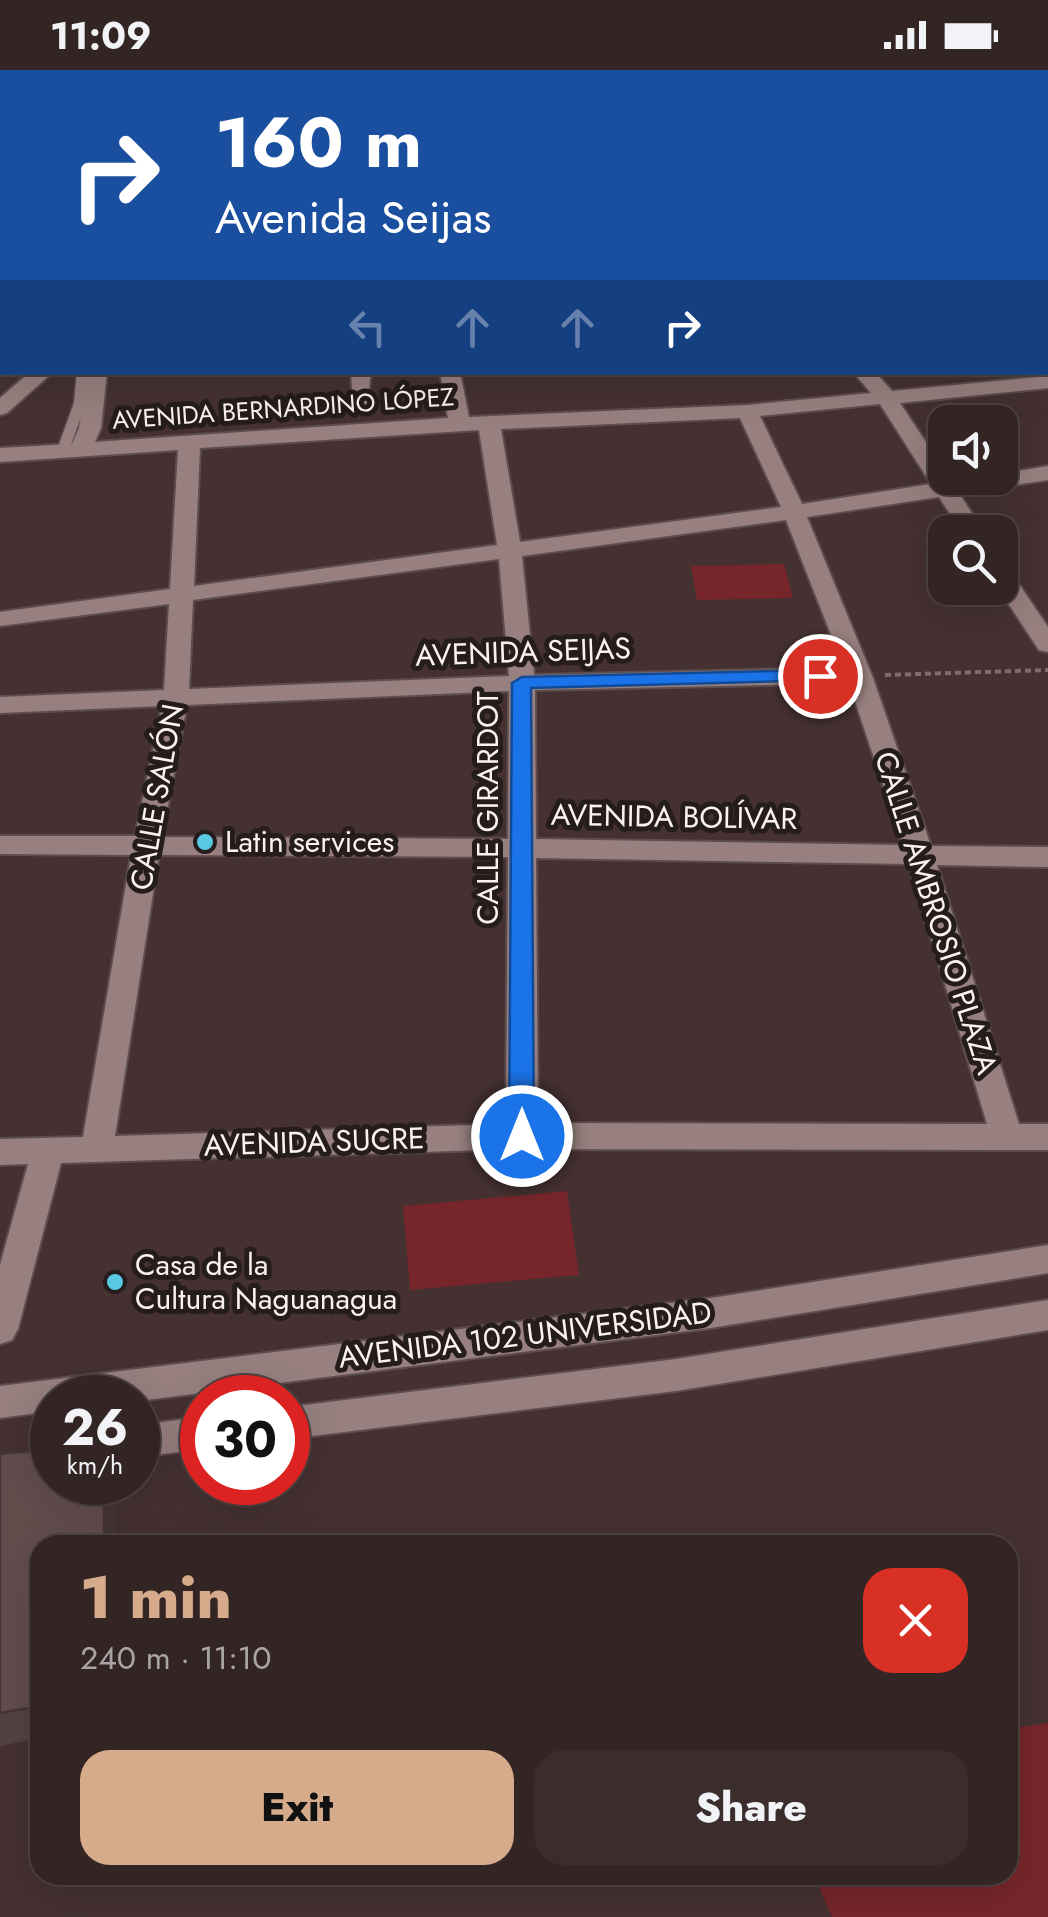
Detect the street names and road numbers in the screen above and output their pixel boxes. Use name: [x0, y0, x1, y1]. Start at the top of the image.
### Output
street label: AVENIDA BERNARDINO LÓPEZ: [111, 378, 456, 438]
street label: AVENIDA SEIJAS: [414, 626, 632, 677]
street label: CALLE GIRARDOT: [466, 691, 509, 925]
street label: CALLE SALÓN: [119, 701, 194, 893]
street label: CALLE AMBROSIO PLAZA: [864, 746, 1009, 1080]
street label: AVENIDA BOLÍVAR: [550, 793, 798, 840]
street label: AVENIDA SUCRE: [203, 1116, 425, 1167]
street label: AVENIDA 102 UNIVERSIDAD: [336, 1290, 714, 1379]

